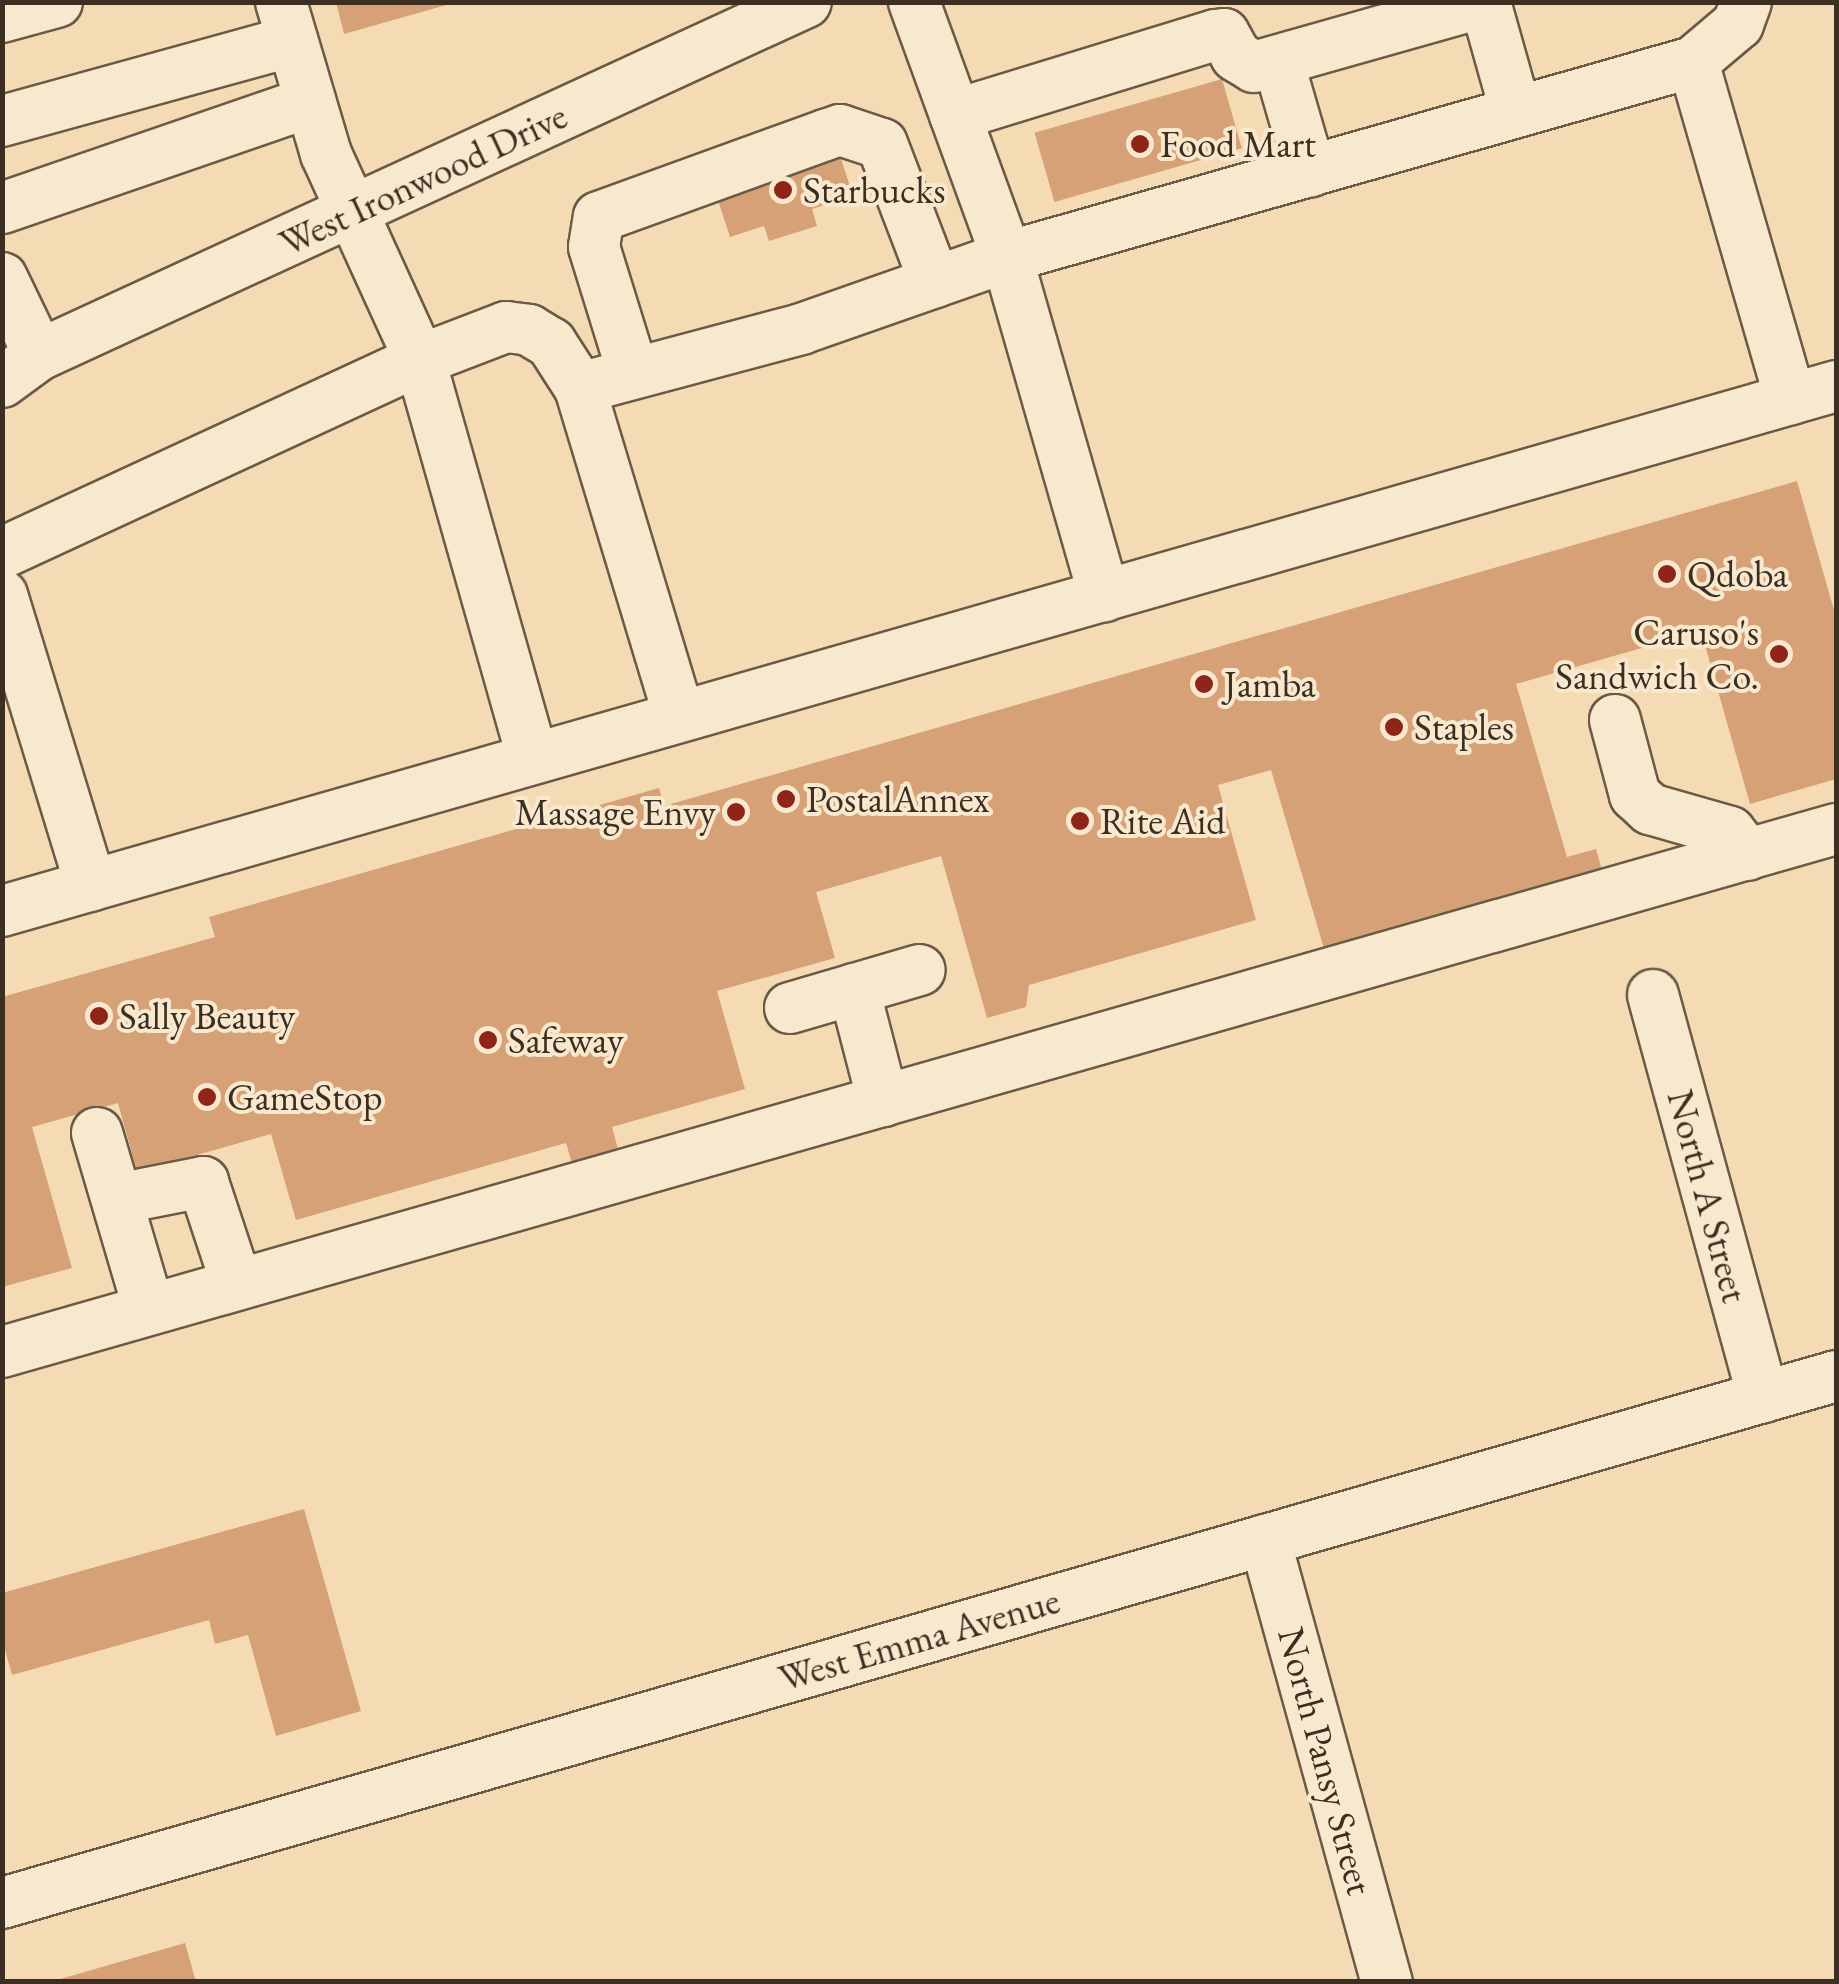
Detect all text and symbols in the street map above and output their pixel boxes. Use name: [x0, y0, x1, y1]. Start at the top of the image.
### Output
street label: West Ironwood Drive: [272, 92, 574, 266]
place label: Food Mart: [1160, 121, 1316, 167]
marker: Food Mart: [1129, 133, 1151, 155]
place label: Starbucks: [803, 167, 946, 213]
marker: Starbucks: [772, 179, 794, 201]
place label: Qdoba: [1687, 551, 1788, 597]
marker: Qdoba: [1656, 563, 1678, 585]
place label: Caruso's Sandwich Co.: [1555, 609, 1759, 698]
marker: Caruso's Sandwich Co.: [1768, 643, 1790, 665]
place label: Jamba: [1224, 661, 1316, 707]
marker: Jamba: [1193, 673, 1215, 695]
place label: Staples: [1414, 704, 1514, 750]
marker: Staples: [1383, 716, 1405, 738]
place label: PostalAnnex: [806, 776, 989, 822]
marker: PostalAnnex: [775, 788, 797, 810]
place label: Massage Envy: [515, 789, 716, 835]
place label: Rite Aid: [1100, 798, 1226, 844]
marker: Massage Envy: [725, 801, 747, 823]
marker: Rite Aid: [1069, 810, 1091, 832]
place label: Sally Beauty: [119, 993, 295, 1039]
marker: Sally Beauty: [88, 1005, 110, 1027]
place label: Safeway: [508, 1017, 624, 1063]
marker: Safeway: [477, 1029, 499, 1051]
place label: GameStop: [227, 1074, 382, 1120]
street label: North A Street: [1658, 1085, 1758, 1307]
marker: GameStop: [196, 1086, 218, 1108]
street label: West Emma Avenue: [773, 1577, 1065, 1701]
street label: North Pansy Street: [1268, 1622, 1384, 1900]

